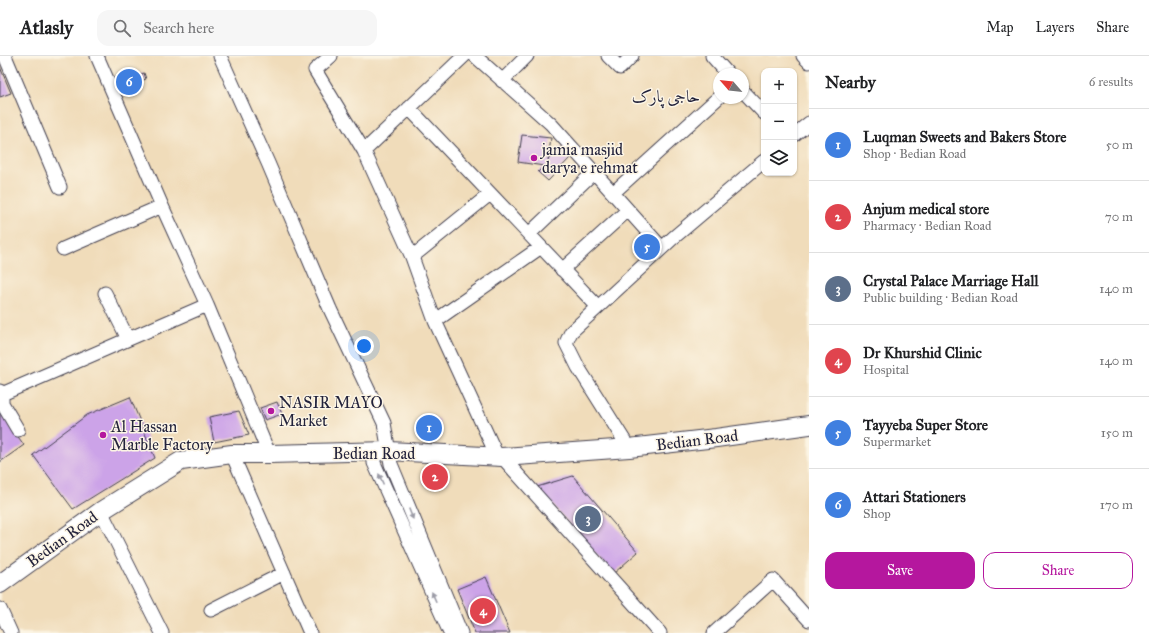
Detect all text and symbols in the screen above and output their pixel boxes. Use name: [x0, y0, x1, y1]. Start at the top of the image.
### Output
search box: [97, 10, 377, 46]
text: Atlasly: [20, 16, 73, 39]
icon: search: [111, 17, 133, 39]
text: Search here: [143, 19, 214, 37]
text: Map: [986, 19, 1014, 36]
text: Layers: [1036, 19, 1074, 36]
text: Share: [1096, 19, 1129, 36]
pin: 6: [116, 67, 142, 97]
north arrow: [713, 68, 749, 104]
map controls: [761, 68, 797, 176]
button: +: [761, 68, 797, 104]
text: Nearby: [825, 72, 876, 93]
text: 6 results: [1089, 74, 1133, 90]
district label: حاجی پارک: [632, 86, 700, 109]
button: −: [761, 104, 797, 140]
text: Luqman Sweets and Bakers Store: [863, 128, 1066, 146]
text: 1: [835, 137, 841, 153]
text: 50 m: [1106, 137, 1133, 153]
place label: jamia masjid darya e rehmat: [539, 140, 638, 177]
button: layers: [761, 140, 797, 176]
text: Shop · Bedian Road: [863, 146, 966, 162]
marker: jamia masjid darya e rehmat: [529, 153, 539, 163]
text: Anjum medical store: [863, 200, 989, 218]
text: 2: [835, 209, 841, 225]
text: 70 m: [1105, 209, 1133, 225]
text: Pharmacy · Bedian Road: [863, 218, 992, 234]
pin: 5: [634, 232, 660, 262]
text: Crystal Palace Marriage Hall: [863, 272, 1039, 290]
text: 3: [835, 281, 841, 297]
text: 140 m: [1099, 281, 1133, 297]
text: Public building · Bedian Road: [863, 290, 1018, 306]
your location: [354, 336, 374, 356]
text: Dr Khurshid Clinic: [863, 344, 982, 362]
text: 4: [834, 353, 842, 369]
text: 140 m: [1099, 353, 1133, 369]
text: Hospital: [863, 362, 909, 378]
place label: NASIR MAYO Market: [279, 393, 383, 430]
marker: NASIR MAYO Market: [266, 406, 276, 416]
pin: 1: [416, 413, 442, 443]
text: Tayyeba Super Store: [863, 416, 988, 434]
place label: Al Hassan Marble Factory: [110, 417, 214, 454]
text: 5: [835, 425, 841, 441]
text: 150 m: [1101, 425, 1133, 441]
street label: Bedian Road: [655, 426, 739, 454]
marker: Al Hassan Marble Factory: [98, 430, 108, 440]
text: Supermarket: [863, 434, 931, 450]
street label: Bedian Road: [333, 444, 415, 463]
pin: 2: [422, 462, 448, 492]
one-way arrow: [378, 473, 384, 484]
text: Attari Stationers: [863, 488, 966, 506]
text: 6: [835, 497, 841, 513]
text: 170 m: [1100, 497, 1133, 513]
pin: 3: [575, 504, 601, 534]
text: Shop: [863, 506, 891, 522]
street label: Bedian Road: [23, 507, 101, 571]
one-way arrow: [408, 508, 414, 520]
button: Save: [825, 552, 975, 589]
button: Share: [983, 552, 1133, 589]
one-way arrow: [431, 592, 437, 603]
pin: 4: [470, 596, 496, 626]

